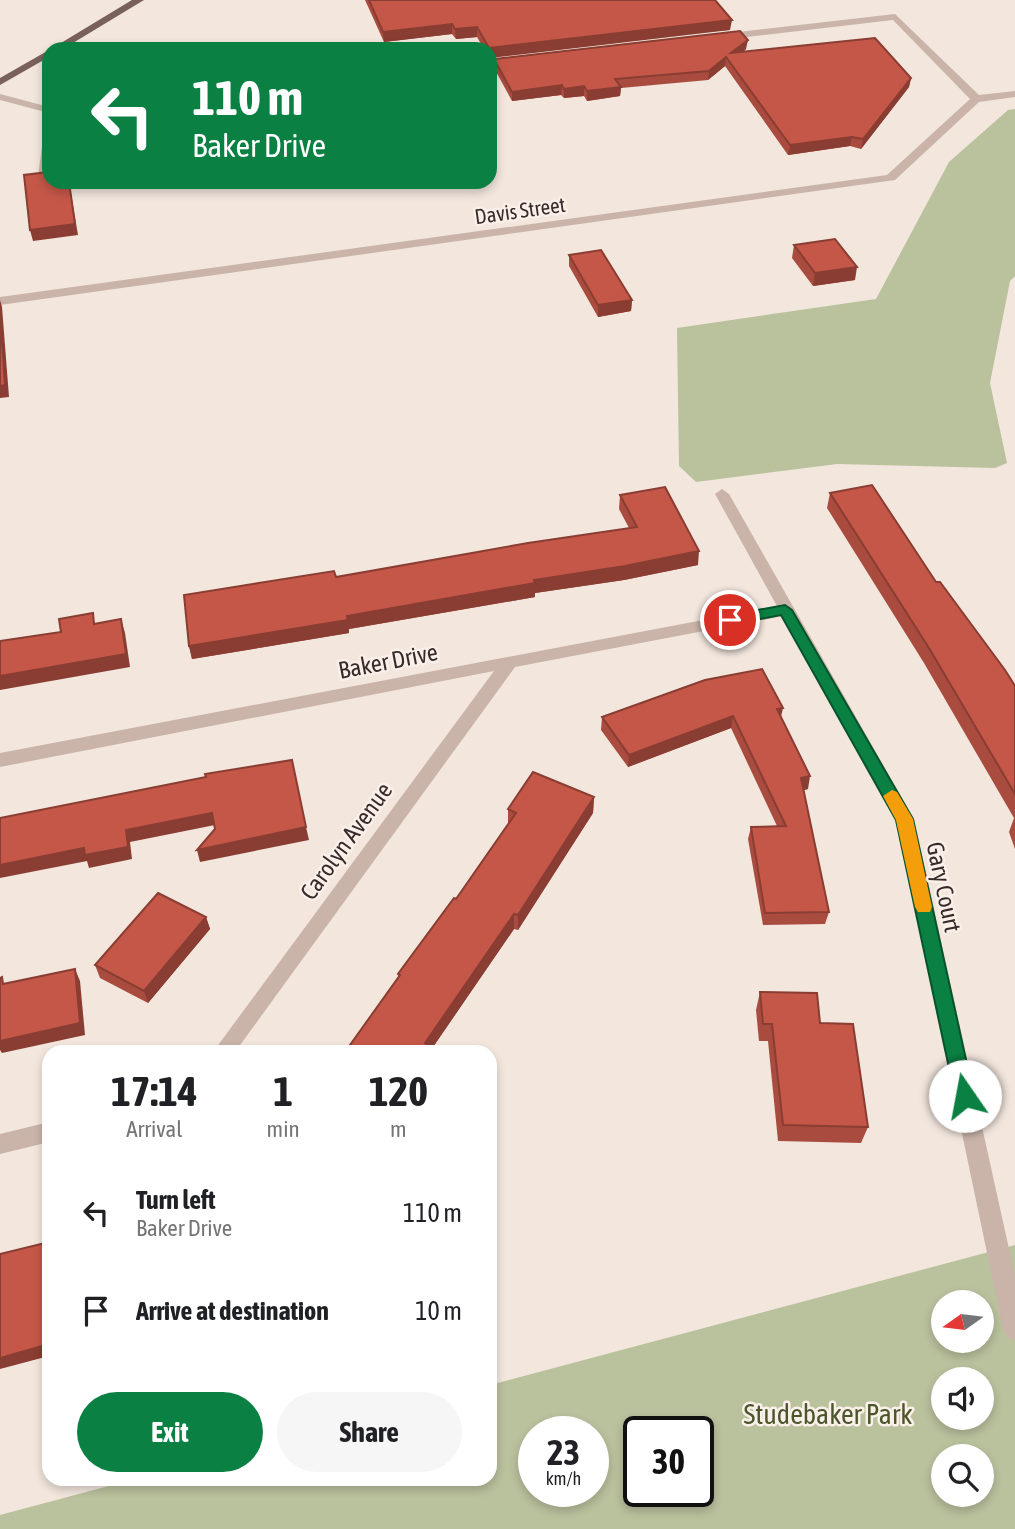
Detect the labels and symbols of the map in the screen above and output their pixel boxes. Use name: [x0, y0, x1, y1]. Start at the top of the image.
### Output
street label: Davis Street: [473, 192, 567, 228]
pin: [700, 590, 760, 650]
street label: Baker Drive: [336, 638, 440, 684]
street label: Carolyn Avenue: [295, 777, 397, 905]
street label: Gary Court: [921, 839, 967, 935]
position arrow: [928, 1059, 1002, 1133]
north arrow: [931, 1290, 994, 1353]
park label: Studebaker Park: [744, 1398, 912, 1430]
speed limit sign: 30: [623, 1416, 714, 1507]

